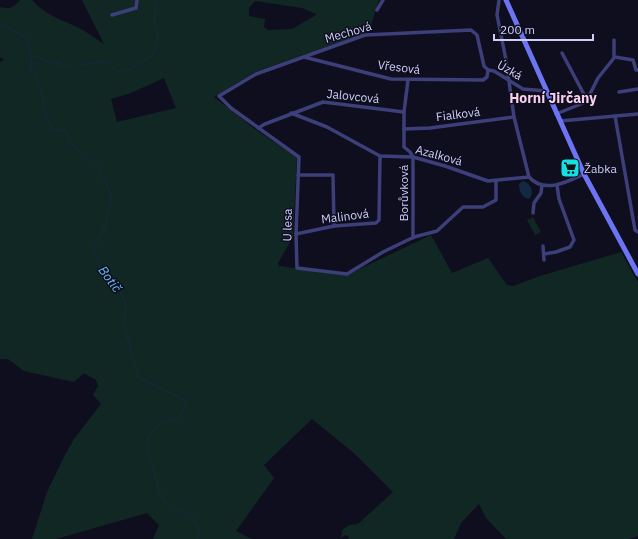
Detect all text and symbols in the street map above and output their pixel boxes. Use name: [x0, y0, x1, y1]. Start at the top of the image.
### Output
scale bar: [494, 16, 593, 42]
street label: Mechová: [323, 18, 374, 46]
text: 200 m: [500, 22, 535, 37]
street label: Vřesová: [377, 57, 422, 77]
street label: Úzká: [495, 57, 526, 83]
street label: Jalovcová: [326, 86, 381, 106]
district label: Horní Jirčany: [509, 89, 597, 107]
street label: Fialková: [435, 104, 481, 124]
street label: Azalková: [414, 142, 465, 169]
supermarket icon: Žabka: [559, 157, 581, 179]
place label: Žabka: [584, 161, 618, 176]
street label: Borůvková: [396, 164, 411, 221]
street label: Malinová: [320, 206, 370, 226]
street label: U lesa: [279, 208, 295, 242]
water label: Botič: [95, 262, 126, 296]

